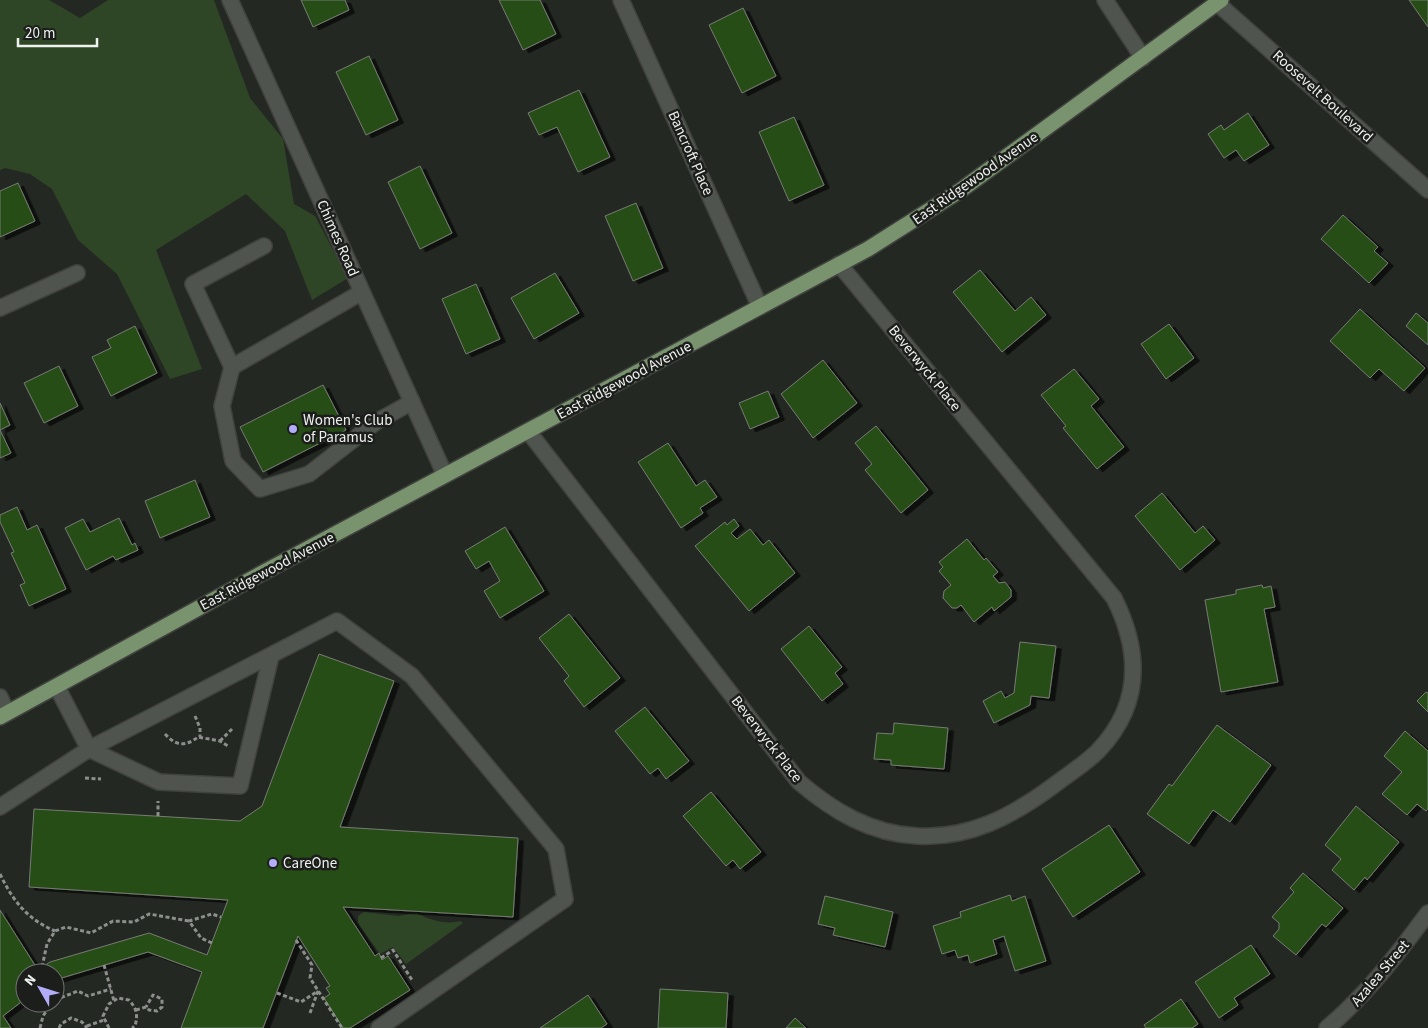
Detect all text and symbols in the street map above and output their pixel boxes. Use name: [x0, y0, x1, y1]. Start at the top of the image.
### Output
scale bar: [18, 15, 96, 47]
text: 20 m: [25, 23, 55, 44]
street label: Roosevelt Boulevard: [1268, 45, 1378, 147]
street label: Bancroft Place: [663, 108, 719, 199]
street label: East Ridgewood Avenue: [908, 127, 1043, 230]
street label: Chimes Road: [311, 197, 364, 280]
street label: Beverwyck Place: [883, 321, 966, 416]
street label: East Ridgewood Avenue: [553, 336, 695, 425]
place label: Women's Club of Paramus: [303, 410, 393, 448]
marker: Women's Club of Paramus: [287, 423, 299, 435]
street label: East Ridgewood Avenue: [196, 527, 338, 616]
street label: Beverwyck Place: [726, 691, 807, 787]
place label: CareOne: [283, 853, 337, 874]
marker: CareOne: [267, 857, 279, 869]
street label: Azalea Street: [1346, 936, 1414, 1011]
north arrow: [15, 963, 65, 1013]
text: N: [20, 971, 41, 990]

